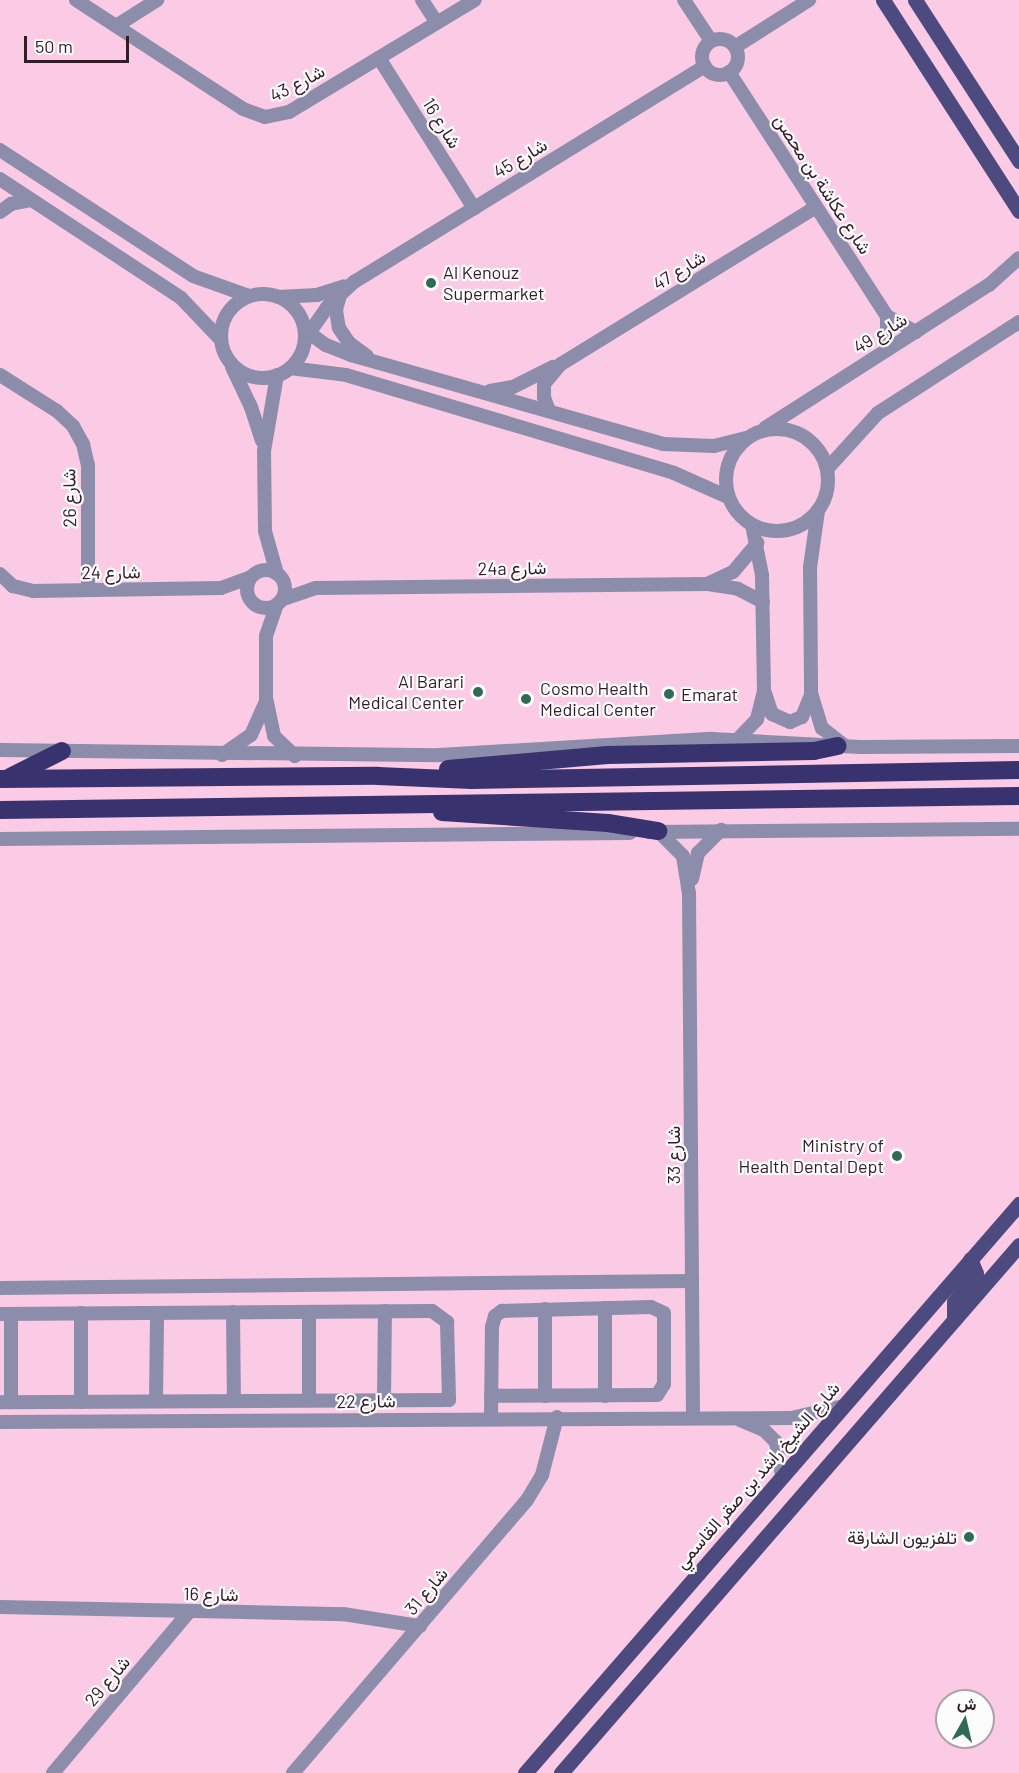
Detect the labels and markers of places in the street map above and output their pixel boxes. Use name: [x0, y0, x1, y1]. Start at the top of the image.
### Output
place label: Al Kenouz Supermarket: [443, 262, 544, 304]
marker: Al Kenouz Supermarket: [424, 276, 438, 290]
place label: Al Barari Medical Center: [348, 671, 464, 714]
place label: Cosmo Health Medical Center: [540, 678, 656, 720]
marker: Al Barari Medical Center: [469, 683, 487, 701]
place label: Emarat: [681, 683, 738, 705]
marker: Emarat: [662, 687, 676, 701]
marker: Cosmo Health Medical Center: [517, 690, 535, 708]
place label: Ministry of Health Dental Dept: [738, 1135, 884, 1178]
marker: Ministry of Health Dental Dept: [888, 1147, 906, 1165]
place label: تلفزيون الشارقة: [847, 1526, 957, 1548]
marker: تلفزيون الشارقة: [962, 1530, 976, 1544]

